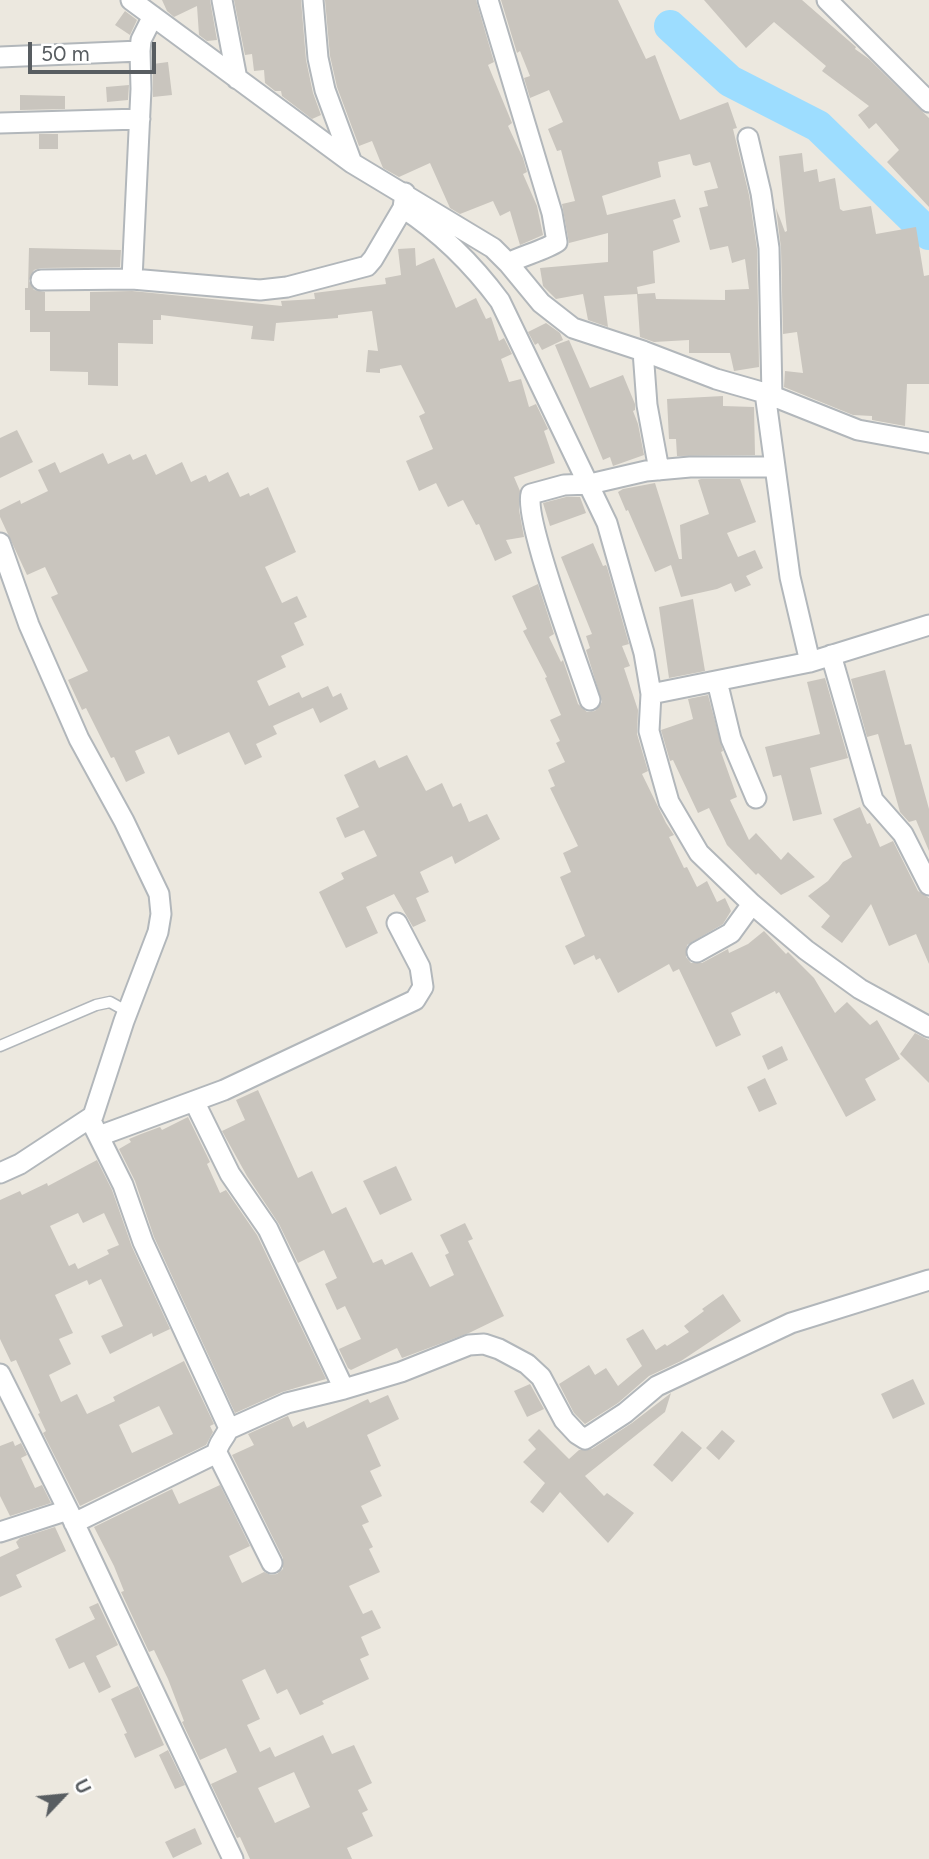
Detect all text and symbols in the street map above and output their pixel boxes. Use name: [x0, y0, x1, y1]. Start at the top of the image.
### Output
scale bar: [32, 28, 159, 72]
text: 50 m: [41, 41, 90, 66]
north arrow: [28, 1761, 98, 1831]
text: U: [69, 1776, 96, 1798]

